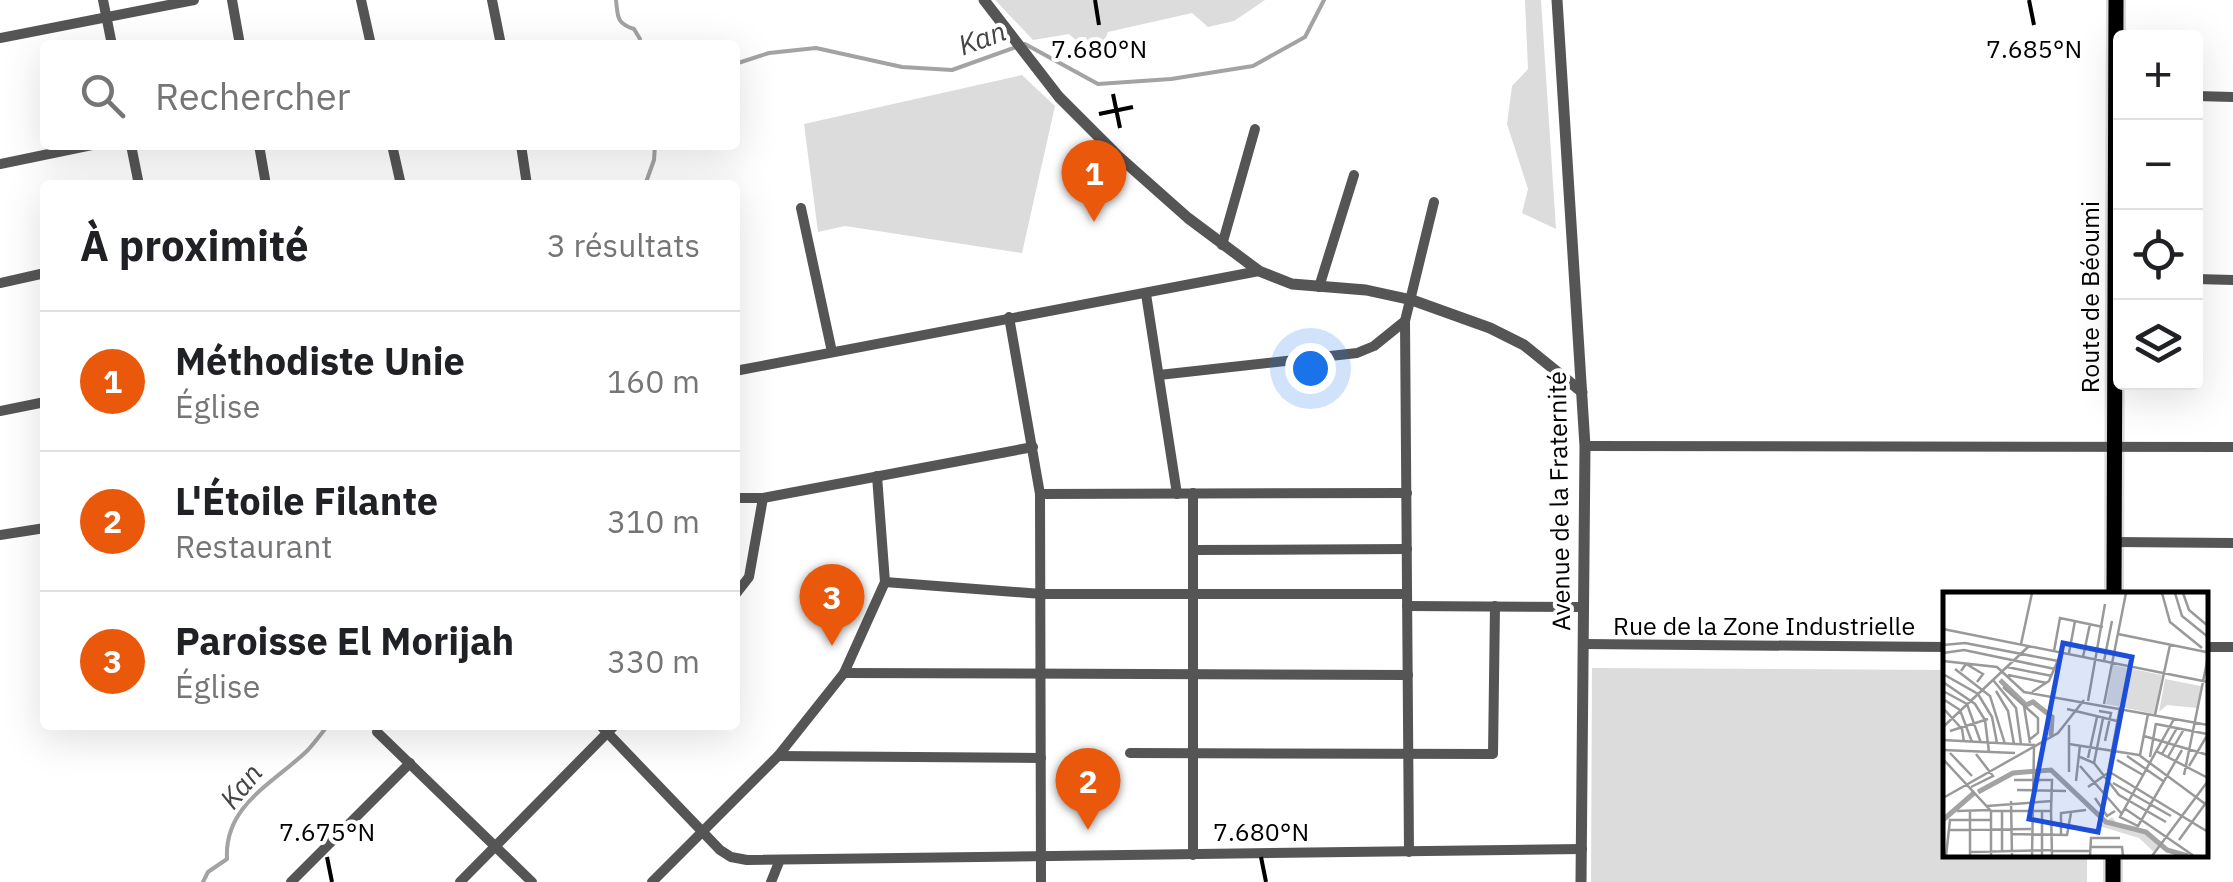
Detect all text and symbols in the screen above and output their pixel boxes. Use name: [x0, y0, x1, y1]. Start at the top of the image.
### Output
water label: Kan: [953, 12, 1011, 63]
map controls: [2113, 30, 2203, 390]
button: +: [2113, 30, 2203, 120]
text: 7.680°N: [1051, 32, 1147, 65]
text: 7.685°N: [1986, 32, 2082, 65]
search box: [40, 40, 740, 150]
icon: search: [75, 68, 130, 123]
text: Rechercher: [155, 71, 350, 120]
button: −: [2113, 120, 2203, 210]
pin: 1: [1062, 140, 1126, 222]
street label: Route de Béoumi: [2073, 201, 2106, 393]
button: locate: [2113, 210, 2203, 300]
text: À proximité: [80, 218, 309, 273]
text: 3 résultats: [547, 224, 700, 266]
button: layers: [2113, 300, 2203, 390]
text: Méthodiste Unie: [175, 336, 465, 385]
your location: [1285, 343, 1336, 394]
text: 1: [103, 360, 122, 402]
text: 160 m: [607, 360, 700, 402]
street label: Avenue de la Fraternité: [1540, 371, 1577, 631]
text: Église: [175, 385, 260, 427]
text: L'Étoile Filante: [175, 476, 438, 525]
text: 2: [103, 500, 122, 542]
text: 310 m: [607, 500, 700, 542]
text: Restaurant: [175, 525, 333, 567]
pin: 3: [800, 564, 864, 646]
inset map: [1943, 592, 2208, 857]
street label: Rue de la Zone Industrielle: [1613, 609, 1915, 642]
text: Paroisse El Morijah: [175, 616, 514, 665]
text: 3: [103, 640, 122, 682]
text: 330 m: [607, 640, 700, 682]
text: Église: [175, 665, 260, 707]
pin: 2: [1056, 748, 1120, 830]
water label: Kan: [211, 755, 270, 816]
text: 7.675°N: [279, 815, 375, 848]
text: 7.680°N: [1213, 815, 1309, 848]

